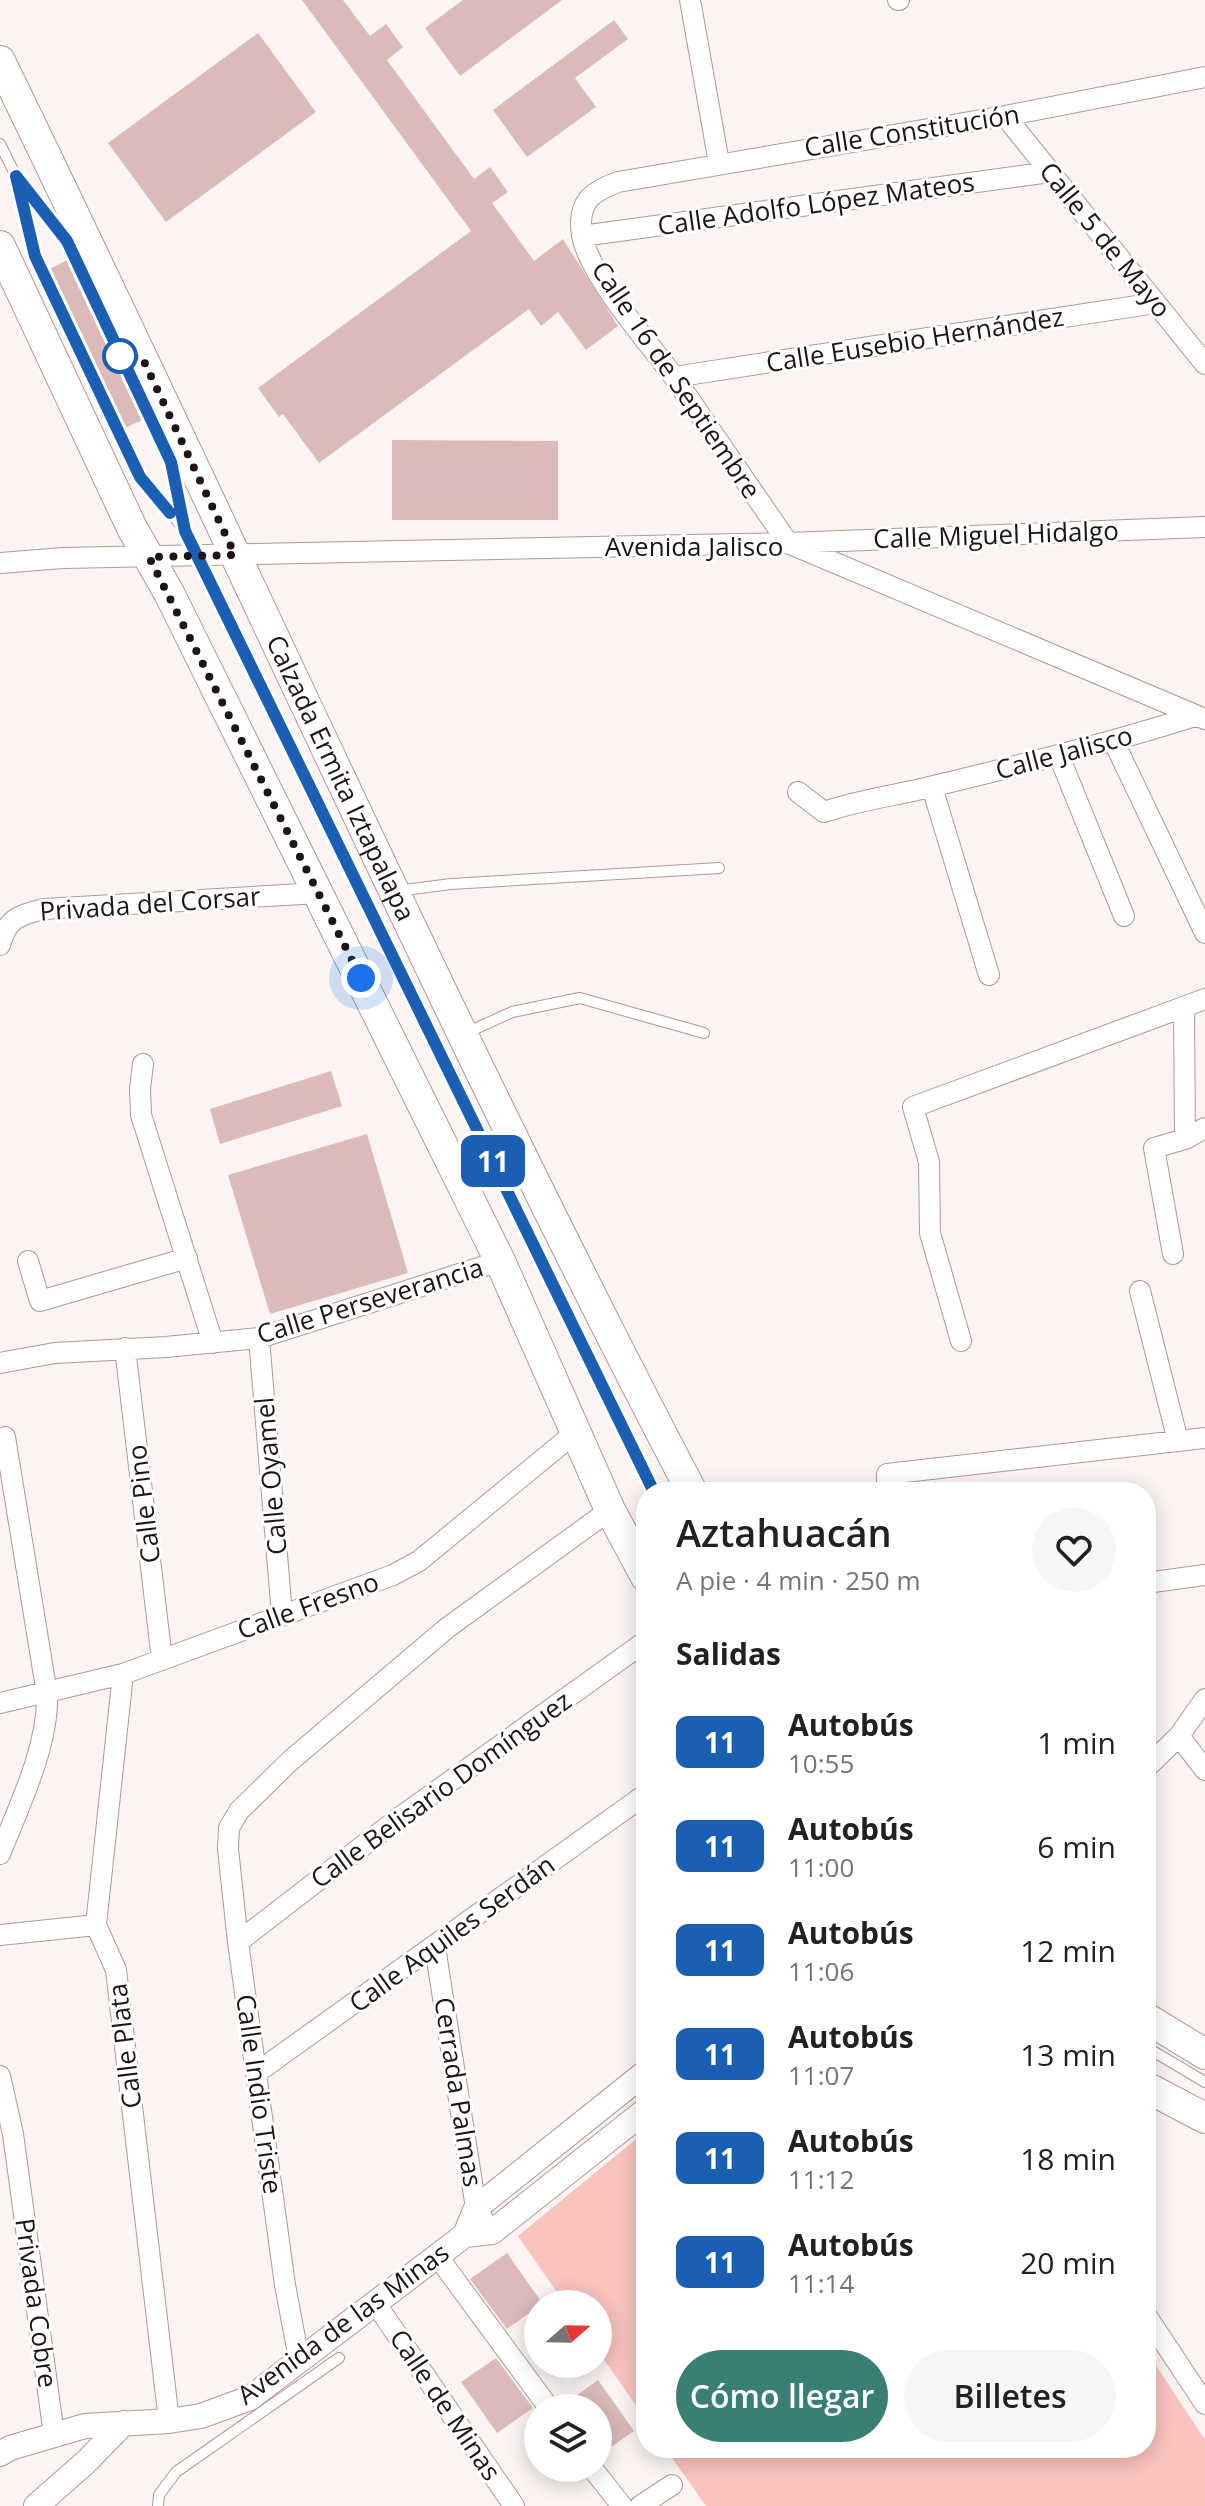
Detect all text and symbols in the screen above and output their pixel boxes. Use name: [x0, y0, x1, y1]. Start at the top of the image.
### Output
street label: Calle Constitución: [802, 95, 1022, 165]
street label: Calle 5 de Mayo: [1032, 154, 1180, 325]
street label: Calle Adolfo López Mateos: [655, 163, 977, 243]
street label: Calle 16 de Septiembre: [584, 254, 770, 505]
street label: Calle Eusebio Hernández: [763, 298, 1066, 380]
unlabelled marker: [103, 339, 137, 373]
street label: Calle Miguel Hidalgo: [873, 512, 1119, 556]
street label: Avenida Jalisco: [605, 528, 783, 564]
street label: Calzada Ermita Iztapalapa: [258, 629, 425, 927]
street label: Calle Jalisco: [991, 716, 1136, 788]
street label: Privada del Corsar: [38, 877, 262, 929]
your location: [341, 958, 381, 998]
line badge: 11: [457, 1135, 529, 1187]
text: 11: [477, 1142, 509, 1180]
street label: Calle Perseverancia: [252, 1248, 487, 1352]
street label: Calle Oyamel: [245, 1396, 295, 1556]
street label: Calle Pino: [118, 1443, 168, 1565]
text: Aztahuacán: [676, 1506, 892, 1558]
button: heart: [1032, 1508, 1116, 1592]
text: A pie · 4 min · 250 m: [676, 1562, 921, 1598]
street label: Calle Fresno: [232, 1563, 383, 1647]
text: Salidas: [676, 1633, 781, 1674]
street label: Calle Belisario Domínguez: [303, 1682, 578, 1896]
text: Autobús: [788, 1704, 914, 1745]
text: 1 min: [1037, 1722, 1116, 1763]
text: 11: [704, 1723, 736, 1761]
text: 10:55: [788, 1745, 854, 1781]
text: Autobús: [788, 1808, 914, 1849]
text: 6 min: [1037, 1826, 1116, 1867]
text: 11: [704, 1827, 736, 1865]
street label: Calle Aquiles Serdán: [341, 1846, 562, 2020]
text: 11:00: [788, 1849, 854, 1885]
text: Autobús: [788, 1912, 914, 1953]
text: 12 min: [1020, 1930, 1116, 1971]
text: 11: [704, 1931, 736, 1969]
text: 11:06: [788, 1953, 854, 1989]
street label: Calle Plata: [98, 1982, 150, 2111]
street label: Calle Indio Triste: [228, 1992, 292, 2196]
street label: Cerrada Palmas: [426, 1995, 492, 2189]
text: Autobús: [788, 2016, 914, 2057]
text: 13 min: [1020, 2034, 1116, 2075]
text: 11: [704, 2035, 736, 2073]
text: 11:07: [788, 2057, 854, 2093]
text: Autobús: [788, 2120, 914, 2161]
text: 18 min: [1020, 2138, 1116, 2179]
text: 11: [704, 2139, 736, 2177]
text: 11:12: [788, 2161, 854, 2197]
street label: Privada Cobre: [7, 2216, 67, 2390]
text: Autobús: [788, 2224, 914, 2265]
street label: Avenida de las Minas: [229, 2234, 456, 2412]
text: 20 min: [1020, 2242, 1116, 2283]
text: 11: [704, 2243, 736, 2281]
text: 11:14: [788, 2265, 854, 2301]
north arrow: [524, 2290, 612, 2378]
map controls: [524, 2290, 612, 2482]
street label: Calle de Minas: [382, 2322, 510, 2487]
button: Cómo llegar: [676, 2350, 888, 2442]
button: Billetes: [904, 2350, 1116, 2442]
button: layers: [524, 2394, 612, 2482]

